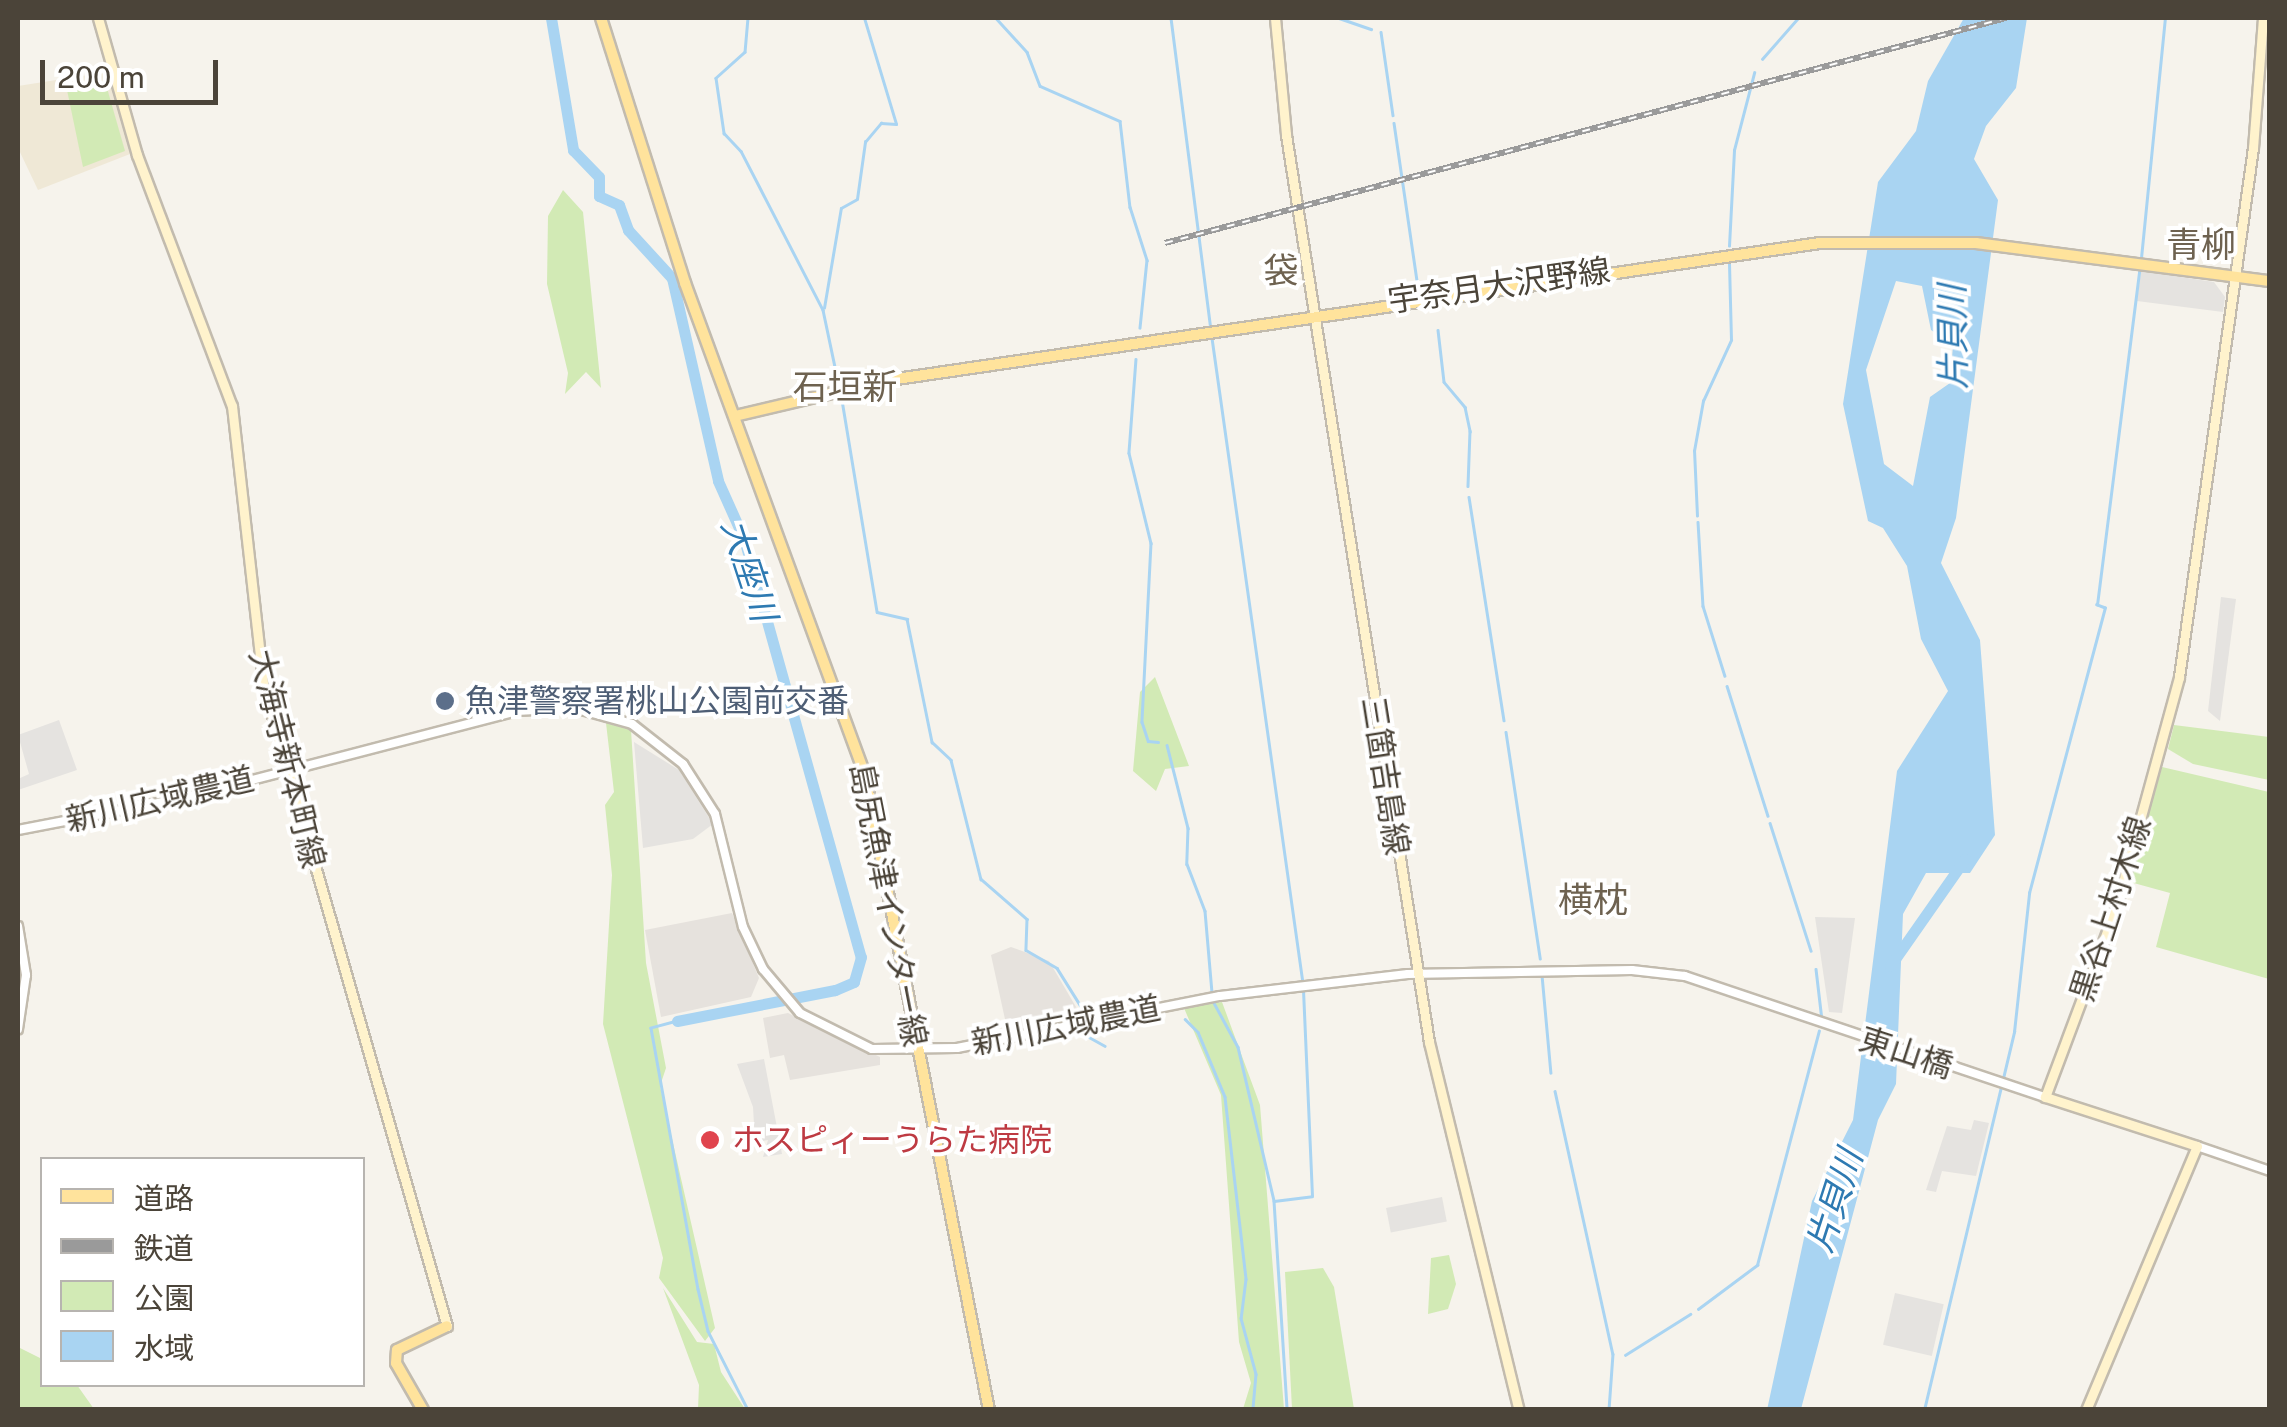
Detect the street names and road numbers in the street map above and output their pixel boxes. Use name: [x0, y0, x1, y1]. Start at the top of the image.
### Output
street label: 宇奈月大沢野線: [1385, 251, 1613, 321]
street label: 大海寺新本町線: [241, 646, 333, 872]
street label: 三箇吉島線: [1354, 694, 1416, 858]
street label: 新川広域農道: [62, 760, 258, 840]
street label: 島尻魚津インター線: [842, 760, 934, 1050]
street label: 黒谷上村木線: [2063, 812, 2159, 1006]
street label: 新川広域農道: [968, 989, 1164, 1063]
street label: 東山橋: [1854, 1020, 1958, 1086]

